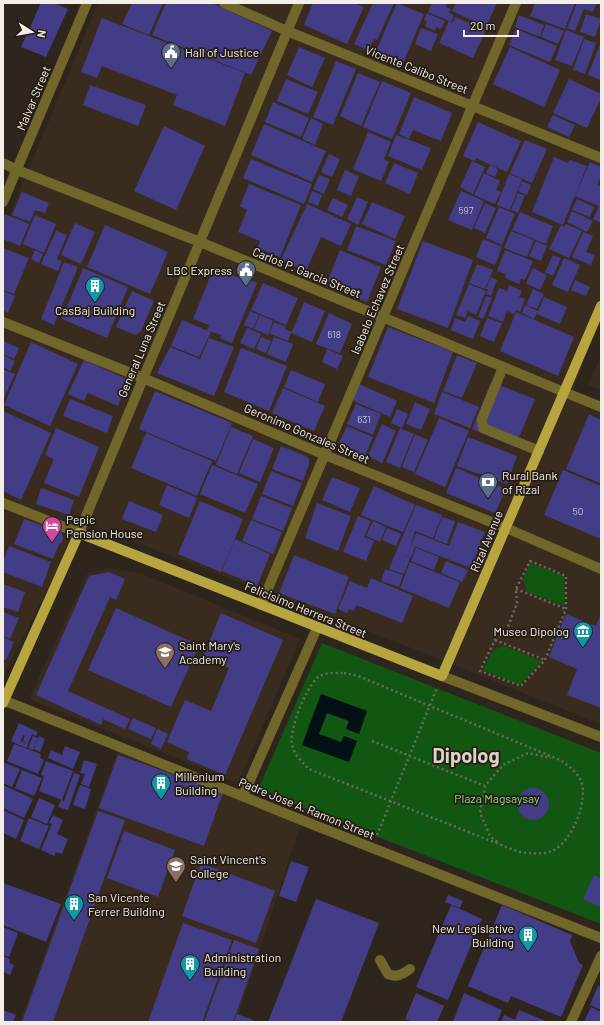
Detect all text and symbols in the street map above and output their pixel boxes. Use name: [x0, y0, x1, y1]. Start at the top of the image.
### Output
north arrow: [12, 12, 52, 52]
scale bar: [464, 12, 518, 38]
text: 20 m: [470, 18, 496, 32]
text: N: [35, 29, 49, 39]
public building icon: Hall of Justice: [160, 41, 182, 69]
street label: Vicente Calibo Street: [364, 42, 470, 96]
place label: Hall of Justice: [185, 45, 259, 59]
street label: Malvar Street: [13, 64, 53, 132]
house number: 597: [458, 204, 474, 216]
street label: Isabelo Echavez Street: [348, 242, 406, 356]
street label: Carlos P. Garcia Street: [251, 244, 363, 300]
public building icon: LBC Express: [235, 259, 257, 287]
place label: LBC Express: [166, 263, 232, 277]
building icon: CasBaj Building: [84, 275, 106, 303]
street label: General Luna Street: [114, 299, 168, 399]
place label: CasBaj Building: [55, 303, 135, 317]
house number: 618: [327, 328, 341, 340]
street label: Geronimo Gonzales Street: [242, 400, 372, 466]
house number: 631: [357, 413, 371, 425]
place label: Rural Bank of Rizal: [502, 468, 557, 496]
bank icon: Rural Bank of Rizal: [477, 471, 499, 499]
house number: 50: [573, 505, 583, 517]
street label: Rizal Avenue: [467, 508, 505, 574]
place label: Pepic Pension House: [66, 512, 143, 540]
hotel icon: Pepic Pension House: [41, 515, 63, 543]
street label: Felicisimo Herrera Street: [243, 578, 369, 640]
museum icon: Museo Dipolog: [572, 620, 594, 648]
place label: Museo Dipolog: [494, 624, 569, 638]
place label: Saint Mary's Academy: [179, 638, 241, 666]
school or university icon: Saint Mary's Academy: [154, 641, 176, 669]
district label: Dipolog: [432, 743, 500, 767]
place label: Millenium Building: [175, 769, 225, 797]
building icon: Millenium Building: [150, 772, 172, 800]
street label: Padre Jose A. Ramon Street: [237, 774, 377, 842]
park label: Plaza Magsaysay: [454, 791, 540, 805]
place label: Saint Vincent's College: [190, 852, 267, 880]
school or university icon: Saint Vincent's College: [165, 855, 187, 883]
place label: San Vicente Ferrer Building: [88, 890, 165, 918]
building icon: San Vicente Ferrer Building: [63, 893, 85, 921]
place label: New Legislative Building: [432, 921, 514, 949]
building icon: New Legislative Building: [517, 924, 539, 952]
place label: Administration Building: [204, 950, 281, 978]
building icon: Administration Building: [179, 953, 201, 981]

